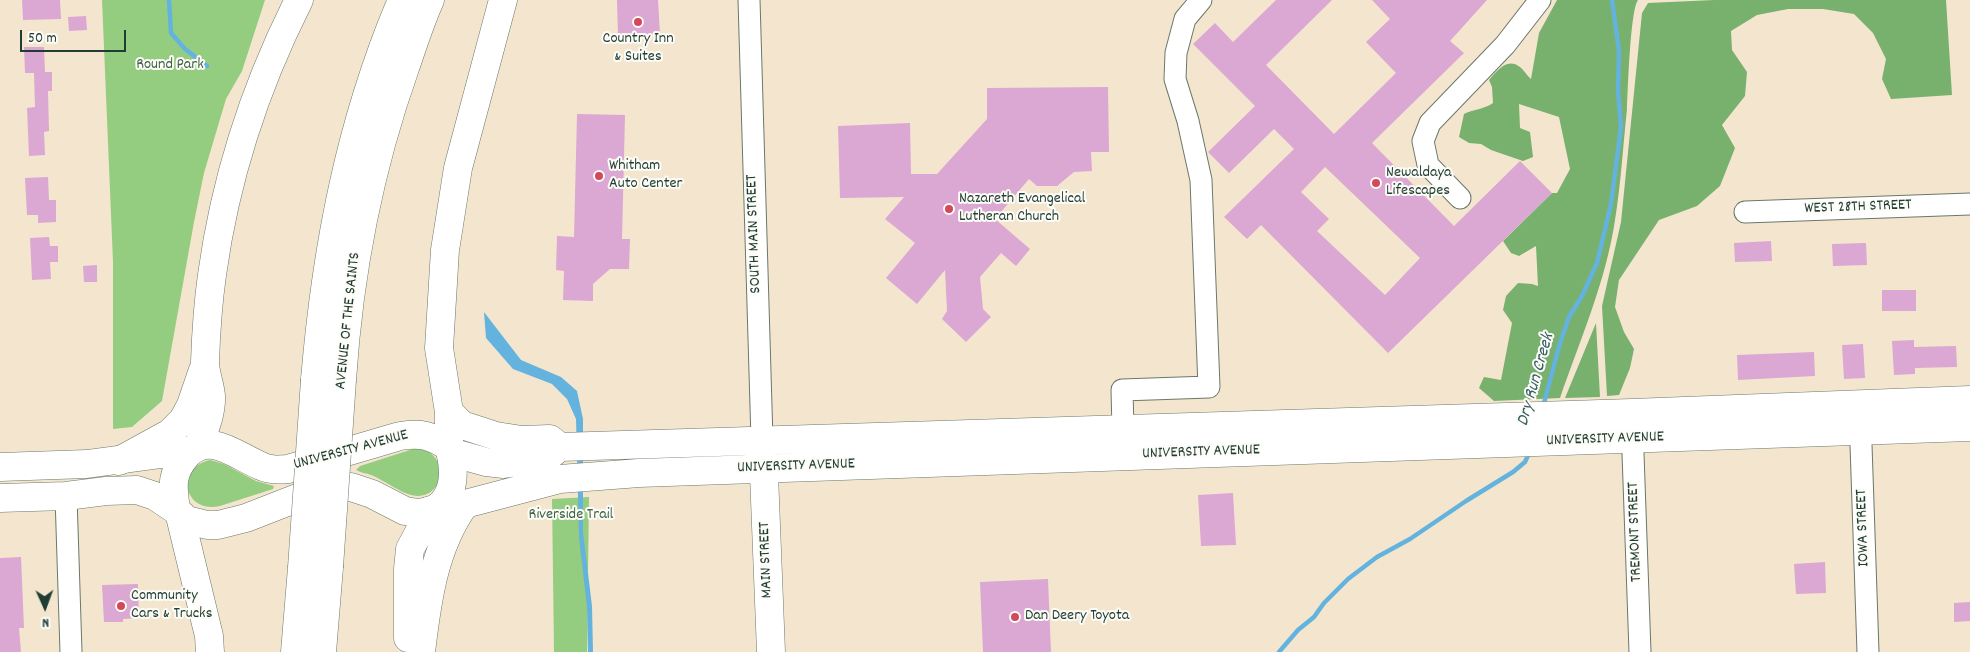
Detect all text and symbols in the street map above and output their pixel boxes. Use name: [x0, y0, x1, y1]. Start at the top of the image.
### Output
marker: Country Inn & Suites: [632, 16, 644, 28]
scale bar: [22, 20, 129, 52]
text: 50 m: [28, 28, 57, 50]
place label: Country Inn & Suites: [602, 30, 674, 68]
park label: Round Park: [136, 56, 204, 76]
place label: Whitham Auto Center: [609, 157, 683, 195]
place label: Newaldaya Lifescapes: [1386, 164, 1452, 202]
marker: Whitham Auto Center: [593, 170, 605, 182]
street label: SOUTH MAIN STREET: [743, 174, 767, 294]
marker: Newaldaya Lifescapes: [1370, 177, 1382, 189]
place label: Nazareth Evangelical Lutheran Church: [959, 190, 1085, 228]
street label: WEST 28TH STREET: [1804, 197, 1912, 219]
marker: Nazareth Evangelical Lutheran Church: [943, 203, 955, 215]
street label: AVENUE OF THE SAINTS: [332, 251, 366, 391]
water label: Dry Run Creek: [1514, 331, 1560, 429]
street label: UNIVERSITY AVENUE: [292, 426, 410, 476]
street label: UNIVERSITY AVENUE: [1546, 428, 1664, 452]
street label: UNIVERSITY AVENUE: [1142, 441, 1260, 465]
street label: UNIVERSITY AVENUE: [737, 455, 855, 479]
street label: TREMONT STREET: [1625, 482, 1647, 582]
street label: IOWA STREET: [1853, 489, 1875, 567]
park label: Riverside Trail: [529, 506, 613, 526]
street label: MAIN STREET: [756, 521, 778, 599]
north arrow: [20, 582, 70, 632]
place label: Community Cars & Trucks: [131, 587, 212, 625]
marker: Community Cars & Trucks: [115, 600, 127, 612]
place label: Dan Deery Toyota: [1025, 607, 1129, 627]
marker: Dan Deery Toyota: [1009, 611, 1021, 623]
text: N: [42, 612, 49, 632]

